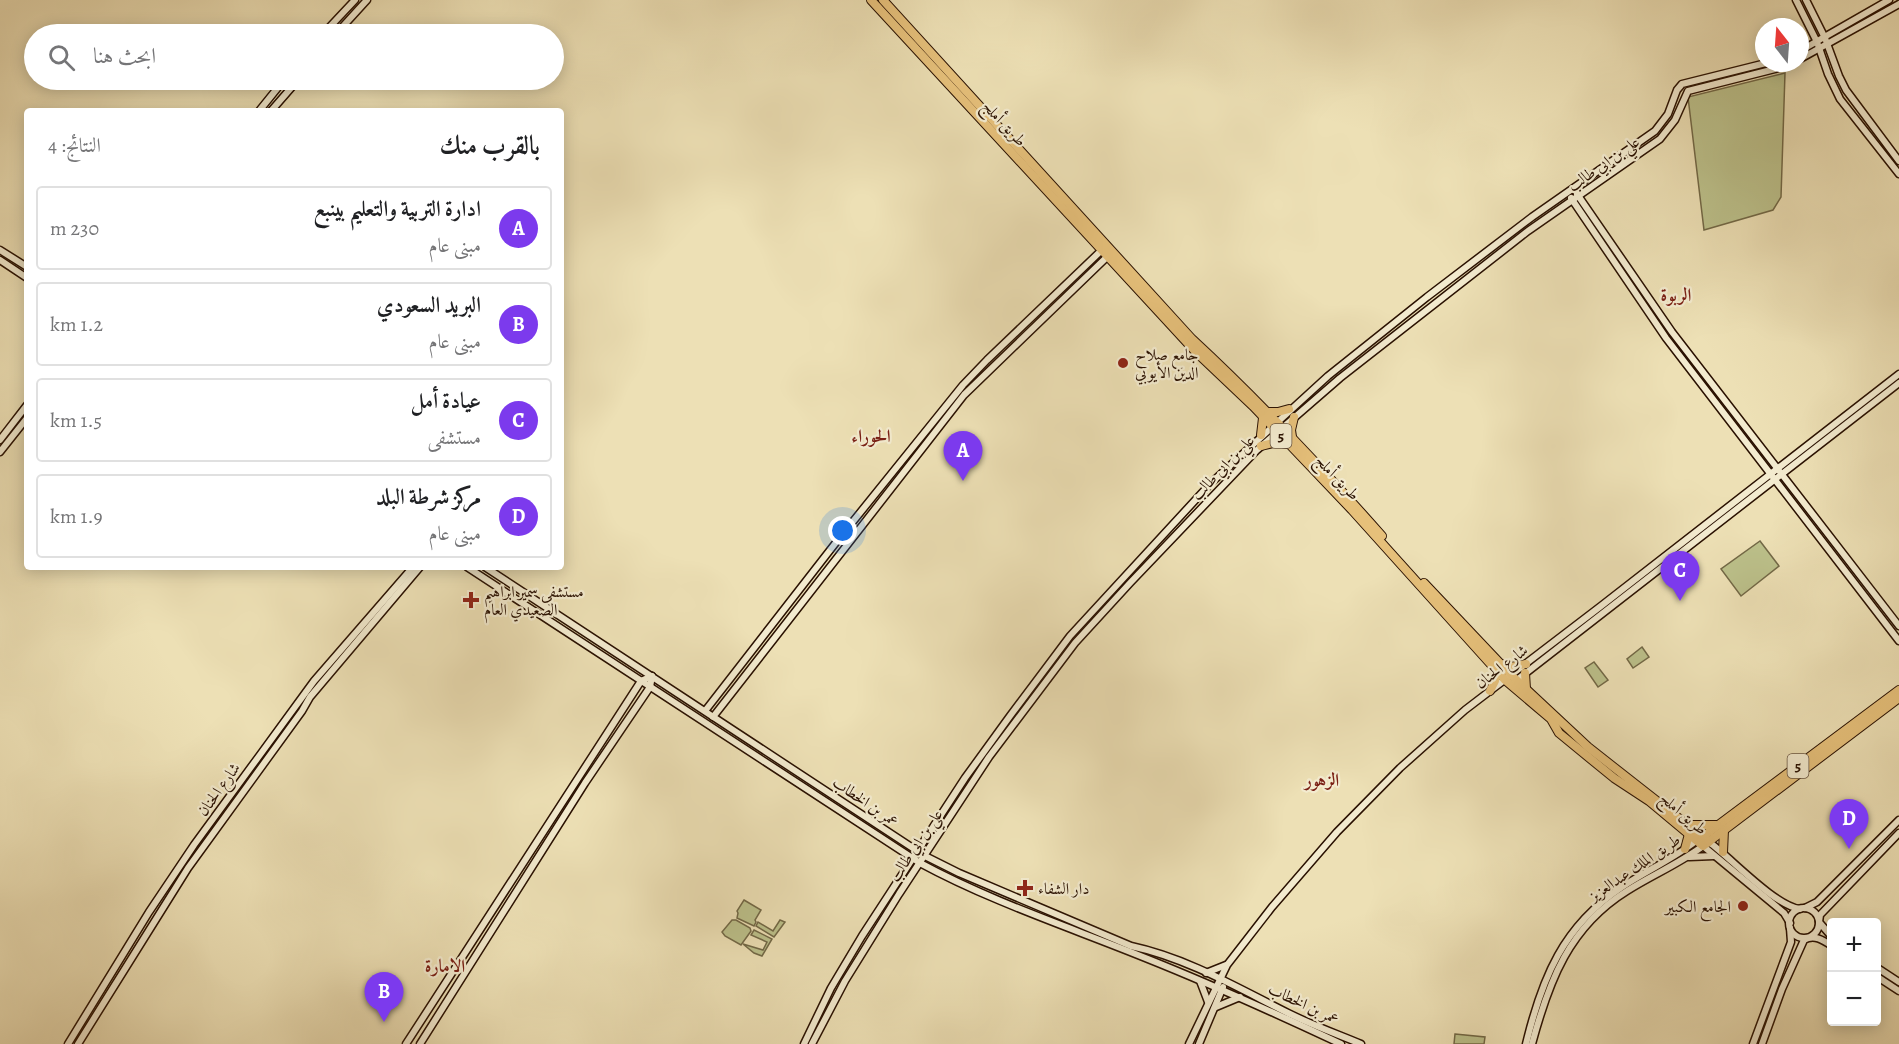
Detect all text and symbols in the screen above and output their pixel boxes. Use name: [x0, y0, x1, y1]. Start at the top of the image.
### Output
north arrow: [1755, 18, 1809, 72]
search box: [24, 24, 564, 90]
icon: search: [45, 41, 78, 74]
text: ابحث هنا: [93, 41, 156, 71]
street label: طريق أملج: [975, 95, 1032, 154]
text: بالقرب منك: [439, 128, 540, 163]
street label: علي بن ابي طالب: [1563, 131, 1646, 200]
text: النتائج: 4: [48, 132, 101, 159]
text: ادارة التربية والتعليم بينبع: [314, 194, 481, 224]
text: 230 m: [50, 215, 99, 242]
text: A: [512, 215, 525, 242]
text: مبنى عام: [428, 232, 481, 259]
district label: الربوة: [1661, 283, 1691, 307]
text: البريد السعودي: [377, 290, 481, 320]
text: 1.2 km: [50, 311, 103, 338]
text: B: [512, 311, 525, 338]
text: مبنى عام: [428, 328, 481, 355]
place label: جامع صلاح الدين الأيوبي: [1135, 344, 1198, 385]
marker: جامع صلاح الدين الأيوبي: [1116, 356, 1130, 370]
text: عيادة أمل: [410, 386, 481, 416]
text: 1.5 km: [50, 407, 102, 434]
text: C: [512, 407, 525, 434]
text: مستشفى: [428, 424, 481, 451]
district label: الحوراء: [851, 424, 891, 448]
road number: 5: [1270, 424, 1292, 448]
street label: علي بن ابي طالب: [1186, 430, 1262, 508]
pin: A: [944, 432, 982, 481]
street label: طريق أملج: [1308, 449, 1365, 507]
text: مركز شرطة البلد: [376, 482, 481, 512]
text: 1.9 km: [50, 503, 103, 530]
text: D: [512, 503, 525, 530]
your location: [828, 516, 857, 545]
text: مبنى عام: [428, 520, 481, 547]
pin: C: [1660, 552, 1700, 601]
place label: مستشفى سمير ابراهيم الصعيدي العام: [484, 581, 584, 624]
marker: مستشفى سمير ابراهيم الصعيدي العام: [462, 591, 480, 609]
street label: شارع الحنان: [1471, 640, 1534, 696]
road number: 5: [1788, 754, 1808, 778]
street label: شارع الحنان: [192, 758, 247, 822]
district label: الزهور: [1303, 768, 1339, 792]
street label: عمر بن الخطاب: [828, 771, 903, 832]
street label: طريق أملج: [1653, 787, 1712, 842]
pin: D: [1830, 800, 1868, 849]
street label: علي بن ابي طالب: [883, 805, 952, 888]
street label: طريق الملك عبدالعزيز: [1583, 829, 1685, 908]
place label: دار الشفاء: [1038, 878, 1089, 900]
marker: دار الشفاء: [1016, 879, 1034, 897]
place label: الجامع الكبير: [1663, 896, 1731, 922]
marker: الجامع الكبير: [1736, 899, 1750, 913]
map controls: [1827, 918, 1881, 1026]
button: +: [1827, 918, 1881, 972]
district label: الامارة: [425, 954, 465, 978]
pin: B: [364, 972, 404, 1022]
button: −: [1827, 972, 1881, 1026]
street label: عمر بن الخطاب: [1265, 978, 1343, 1030]

